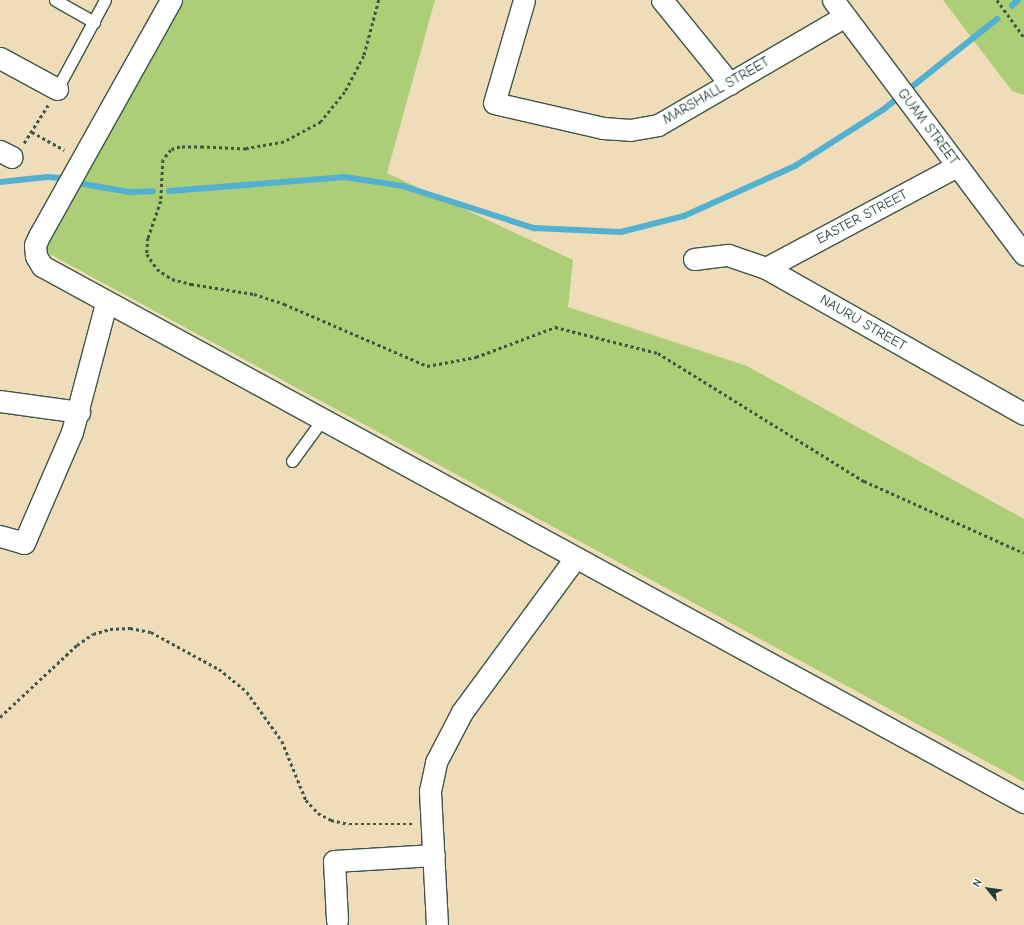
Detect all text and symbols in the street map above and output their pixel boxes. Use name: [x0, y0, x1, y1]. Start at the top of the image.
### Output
street label: MARSHALL STREET: [660, 54, 772, 128]
street label: GUAM STREET: [894, 85, 962, 169]
street label: EASTER STREET: [814, 186, 910, 248]
street label: NAURU STREET: [817, 291, 909, 355]
north arrow: [968, 869, 1008, 909]
text: N: [970, 877, 984, 889]

